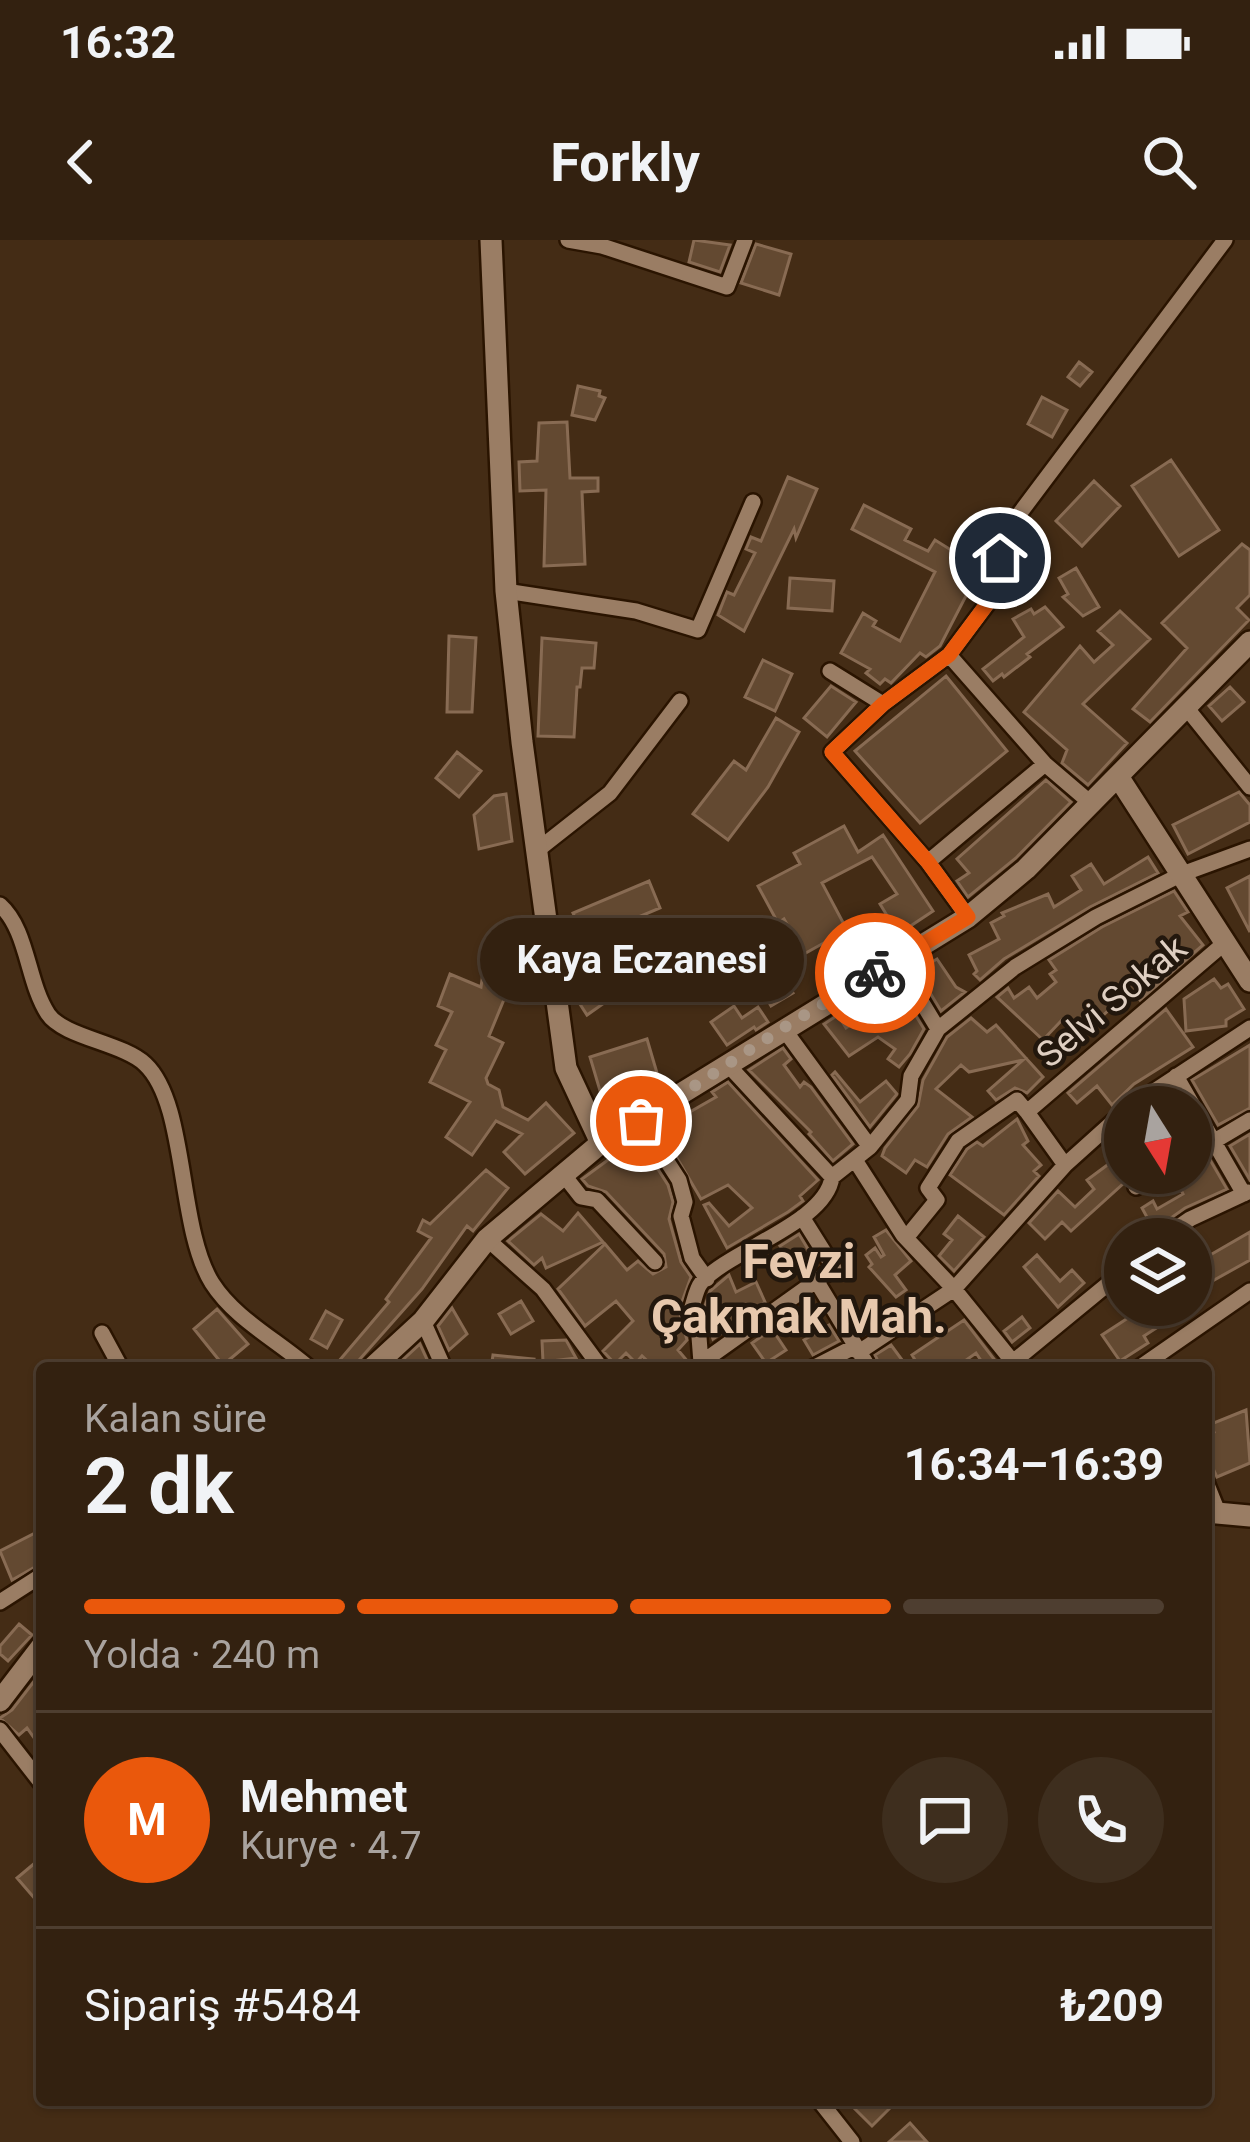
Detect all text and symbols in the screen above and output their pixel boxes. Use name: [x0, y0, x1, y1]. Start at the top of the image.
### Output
text: 16:32: [60, 16, 176, 69]
icon: back: [48, 129, 114, 195]
icon: search: [1136, 129, 1202, 195]
text: Forkly: [550, 131, 700, 194]
pin: [949, 507, 1051, 609]
icon: home: [967, 525, 1033, 591]
courier: [815, 913, 935, 1033]
callout: Kaya Eczanesi: [479, 917, 803, 1001]
street label: Selvi Sokak: [1028, 927, 1196, 1076]
text: Kaya Eczanesi: [516, 937, 768, 983]
icon: bike: [842, 940, 908, 1006]
pin: [590, 1070, 692, 1172]
north arrow: [1104, 1086, 1212, 1194]
map controls: [1104, 1086, 1212, 1326]
icon: bag: [608, 1088, 674, 1154]
button: layers: [1104, 1218, 1212, 1326]
district label: Fevzi Çakmak Mah.: [651, 1233, 947, 1345]
text: Kalan süre: [84, 1396, 267, 1442]
text: 16:34–16:39: [904, 1438, 1164, 1491]
text: 2 dk: [84, 1441, 234, 1532]
text: Yolda · 240 m: [84, 1632, 320, 1678]
button: chat: [882, 1757, 1008, 1883]
button: phone: [1038, 1757, 1164, 1883]
text: Mehmet: [240, 1770, 407, 1823]
text: M: [127, 1793, 167, 1846]
text: Kurye · 4.7: [240, 1823, 422, 1869]
text: Sipariş #5484: [84, 1979, 361, 2032]
text: ₺209: [1060, 1979, 1164, 2032]

